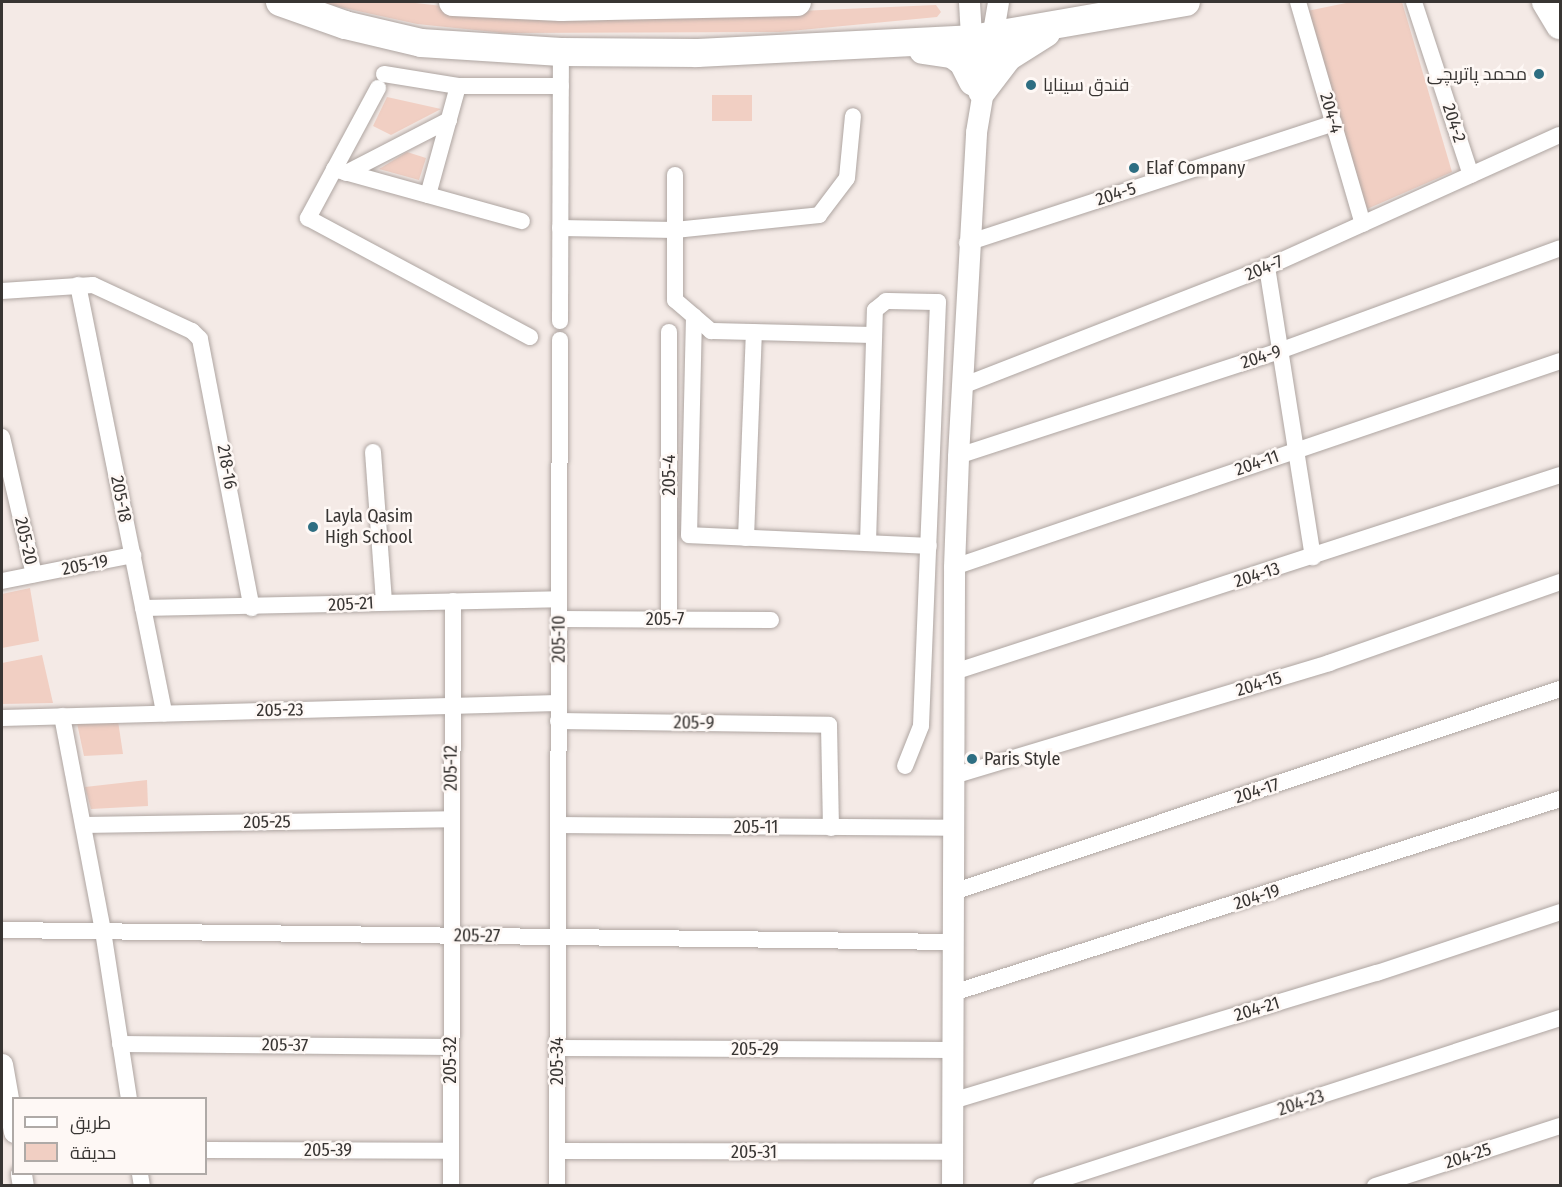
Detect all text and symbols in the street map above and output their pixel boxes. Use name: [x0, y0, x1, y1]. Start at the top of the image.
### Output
place label: محمد پاتریچی: [1427, 63, 1527, 85]
marker: محمد پاتریچی: [1532, 67, 1546, 81]
place label: فندق سينايا: [1043, 74, 1130, 96]
marker: فندق سينايا: [1024, 78, 1038, 92]
street label: 204-4: [1315, 90, 1347, 136]
street label: 204-2: [1438, 101, 1470, 145]
place label: Elaf Company: [1146, 157, 1245, 179]
marker: Elaf Company: [1127, 161, 1141, 175]
street label: 204-5: [1093, 177, 1139, 211]
street label: 204-7: [1242, 250, 1286, 286]
street label: 204-9: [1238, 340, 1284, 374]
street label: 218-16: [212, 443, 242, 491]
street label: 204-11: [1232, 445, 1282, 481]
street label: 205-4: [658, 455, 680, 495]
street label: 205-18: [106, 474, 136, 524]
place label: Layla Qasim High School: [325, 506, 413, 548]
street label: 205-20: [10, 515, 42, 567]
marker: Layla Qasim High School: [306, 520, 320, 534]
street label: 205-19: [60, 550, 110, 580]
street label: 204-13: [1232, 558, 1282, 592]
street label: 205-21: [328, 592, 374, 616]
street label: 205-7: [646, 608, 684, 630]
street label: 205-10: [548, 615, 570, 663]
street label: 204-15: [1234, 667, 1284, 701]
street label: 205-23: [256, 699, 304, 721]
street label: 205-9: [673, 712, 715, 734]
street label: 205-12: [440, 745, 462, 791]
place label: Paris Style: [984, 748, 1060, 770]
marker: Paris Style: [965, 752, 979, 766]
street label: 204-17: [1232, 774, 1282, 808]
street label: 205-25: [243, 811, 291, 833]
street label: 205-11: [734, 816, 778, 838]
street label: 204-19: [1231, 879, 1283, 915]
street label: 205-27: [454, 925, 500, 947]
street label: 204-21: [1232, 992, 1282, 1026]
street label: 205-37: [262, 1034, 308, 1056]
street label: 205-32: [439, 1036, 461, 1084]
street label: 205-34: [546, 1037, 568, 1085]
street label: 205-29: [731, 1038, 779, 1060]
street label: 204-23: [1275, 1085, 1327, 1121]
legend: [12, 1097, 207, 1175]
text: طريق: [70, 1112, 111, 1134]
street label: 204-25: [1442, 1138, 1494, 1174]
street label: 205-39: [304, 1139, 352, 1161]
street label: 205-31: [731, 1141, 777, 1163]
text: حديقة: [70, 1142, 116, 1164]

